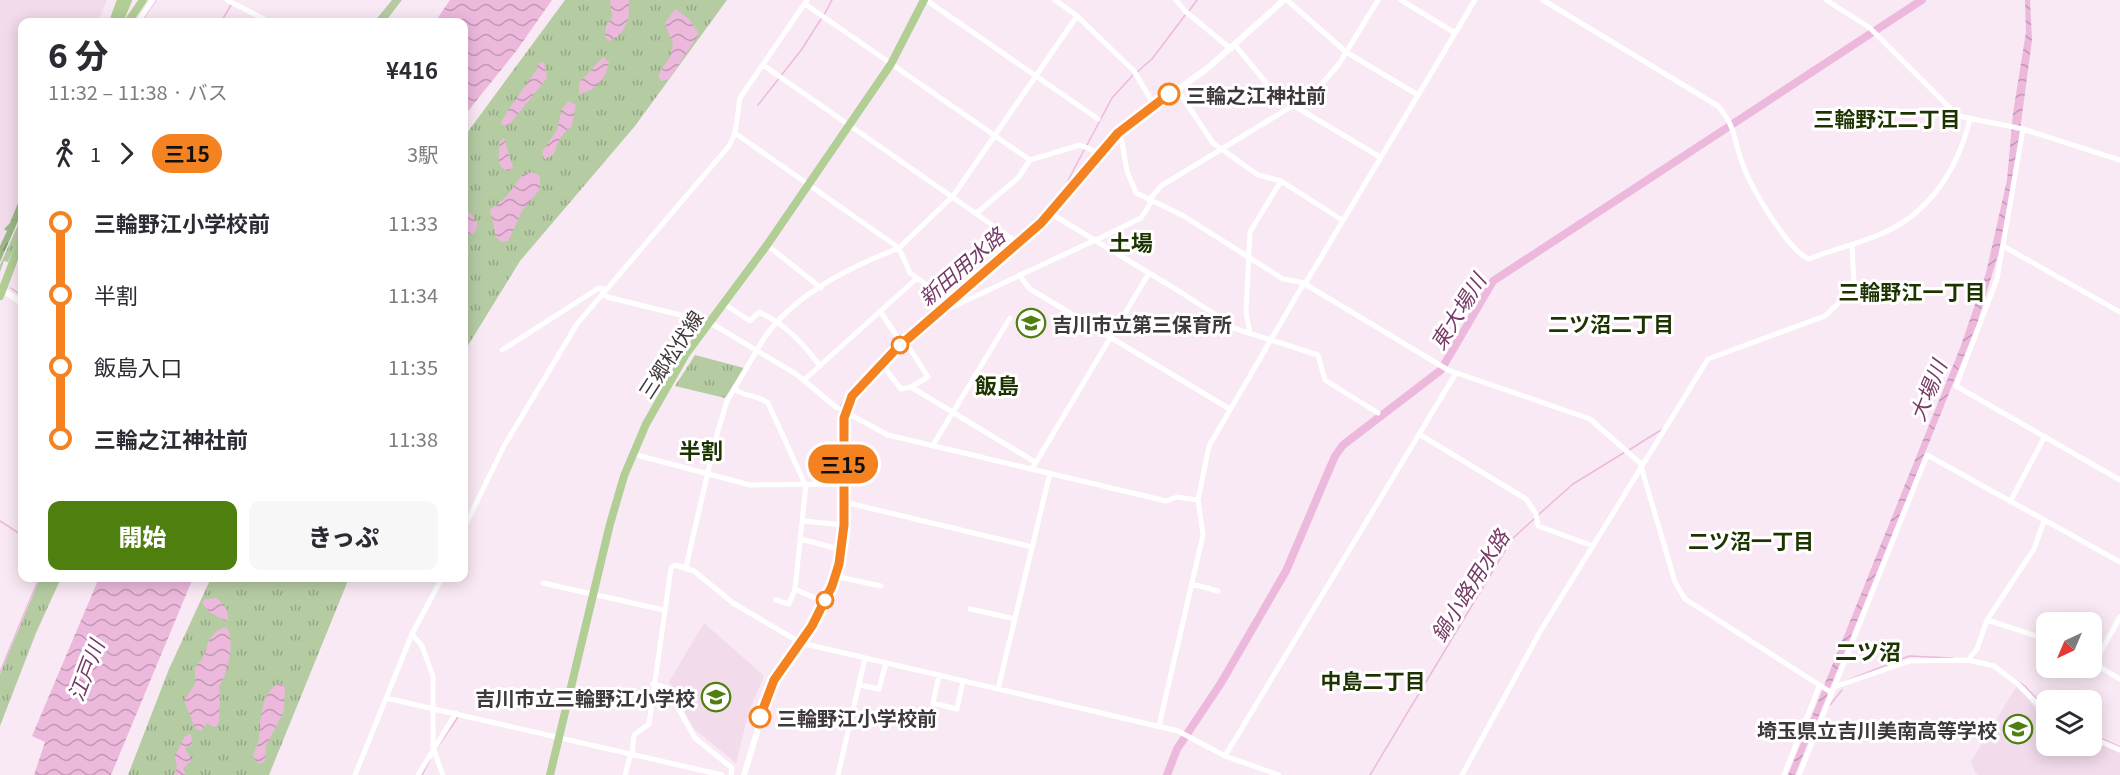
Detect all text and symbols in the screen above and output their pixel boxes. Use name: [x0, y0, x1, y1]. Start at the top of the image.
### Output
text: 6 分: [48, 30, 108, 78]
text: ¥416: [386, 53, 438, 85]
text: 11:32 – 11:38 · バス: [48, 77, 228, 106]
place label: 三輪之江神社前: [1186, 80, 1326, 109]
marker: 三輪之江神社前: [1158, 83, 1180, 105]
district label: 三輪野江二丁目: [1814, 103, 1961, 133]
icon: walk: [48, 137, 81, 170]
icon: forward: [110, 137, 143, 170]
text: 三15: [164, 138, 210, 168]
text: 1: [90, 139, 101, 168]
text: 3駅: [407, 139, 438, 168]
text: 三輪野江小学校前: [94, 206, 270, 238]
text: 11:33: [388, 208, 438, 237]
water label: 新田用水路: [912, 219, 1012, 312]
district label: 土場: [1109, 225, 1153, 257]
water label: 東大場川: [1422, 266, 1493, 355]
district label: 三輪野江一丁目: [1839, 276, 1986, 306]
text: 半割: [94, 278, 138, 310]
text: 11:34: [388, 280, 438, 309]
street label: 三郷松伏線: [631, 304, 709, 404]
school or university icon: 吉川市立第三保育所: [1015, 307, 1047, 339]
district label: 二ツ沼二丁目: [1548, 308, 1674, 338]
place label: 吉川市立第三保育所: [1052, 309, 1232, 338]
unlabelled marker: [891, 336, 909, 354]
text: 飯島入口: [94, 350, 182, 382]
text: 11:35: [388, 352, 438, 381]
water label: 大場川: [1901, 353, 1953, 425]
district label: 飯島: [974, 368, 1019, 400]
text: 三輪之江神社前: [94, 422, 248, 454]
text: 11:38: [388, 424, 438, 453]
district label: 半割: [679, 433, 723, 465]
line badge: 三15: [808, 444, 878, 484]
text: 三15: [820, 449, 866, 479]
button: 開始: [48, 501, 237, 570]
button: きっぷ: [249, 501, 438, 570]
water label: 鍋小路用水路: [1423, 522, 1516, 646]
district label: 二ツ沼一丁目: [1688, 525, 1814, 555]
unlabelled marker: [816, 591, 834, 609]
north arrow: [2036, 612, 2102, 678]
map controls: [2036, 612, 2102, 756]
water label: 江戸川: [60, 633, 111, 705]
district label: 二ツ沼: [1835, 634, 1901, 666]
district label: 中島二丁目: [1321, 665, 1426, 695]
school or university icon: 吉川市立三輪野江小学校: [700, 681, 732, 713]
place label: 吉川市立三輪野江小学校: [475, 683, 695, 712]
button: layers: [2036, 690, 2102, 756]
place label: 三輪野江小学校前: [777, 703, 937, 732]
marker: 三輪野江小学校前: [749, 706, 771, 728]
school or university icon: 埼玉県立吉川美南高等学校: [2002, 713, 2034, 745]
place label: 埼玉県立吉川美南高等学校: [1757, 715, 1997, 744]

